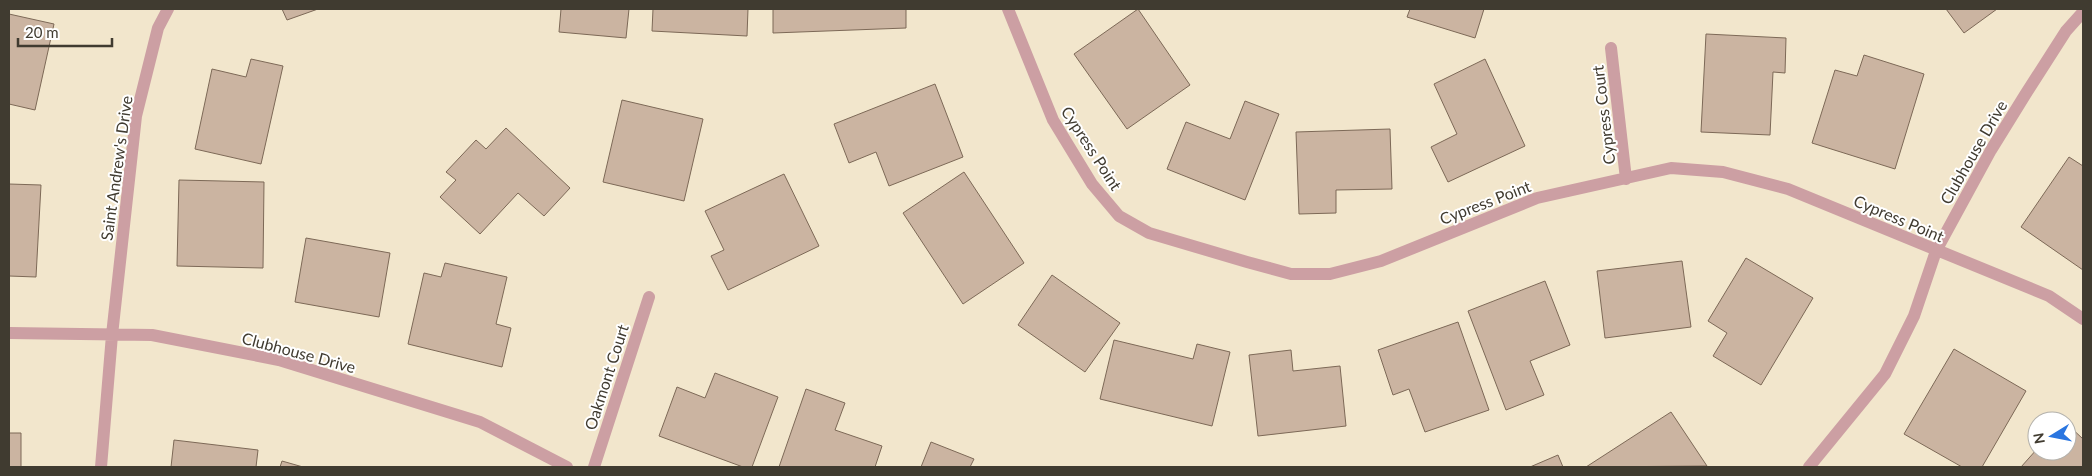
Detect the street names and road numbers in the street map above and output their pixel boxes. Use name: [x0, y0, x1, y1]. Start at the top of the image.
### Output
street label: Cypress Court: [1587, 64, 1618, 166]
street label: Saint Andrew's Drive: [96, 94, 136, 242]
street label: Clubhouse Drive: [1936, 97, 2010, 207]
street label: Cypress Point: [1058, 102, 1126, 194]
street label: Cypress Point: [1437, 176, 1534, 228]
street label: Cypress Point: [1851, 190, 1947, 246]
street label: Oakmont Court: [580, 322, 632, 432]
street label: Clubhouse Drive: [240, 328, 358, 376]

